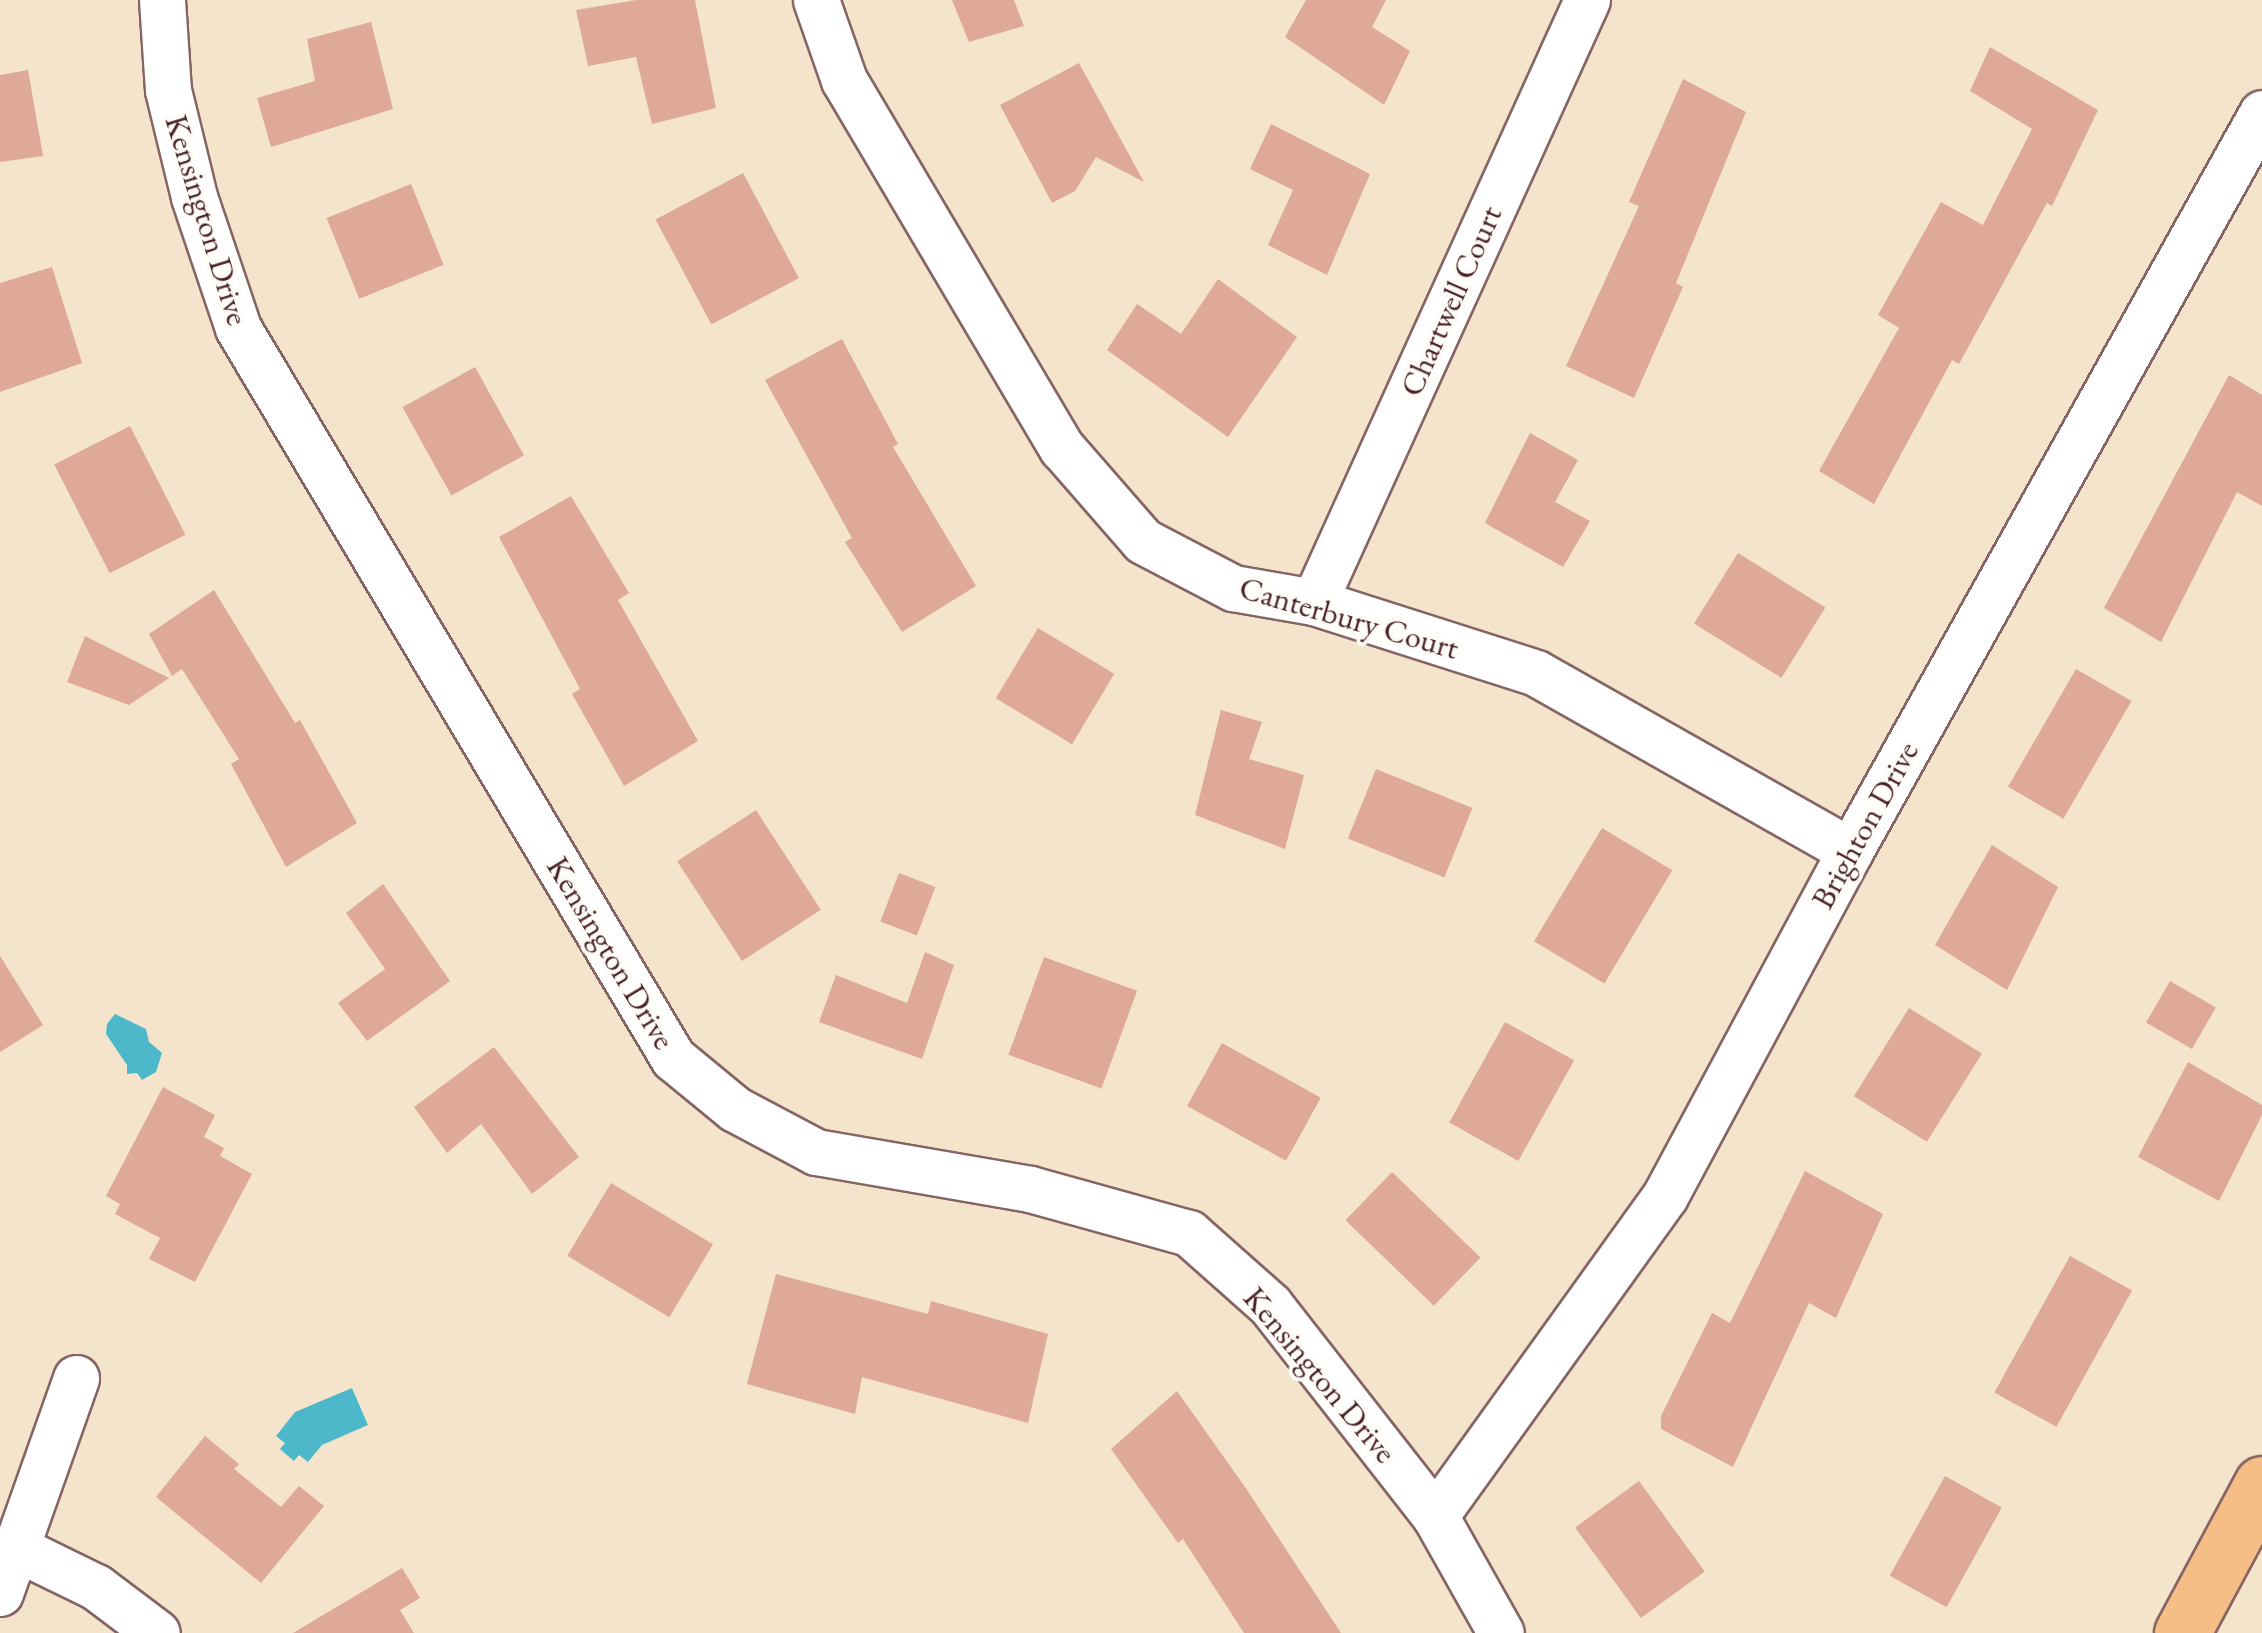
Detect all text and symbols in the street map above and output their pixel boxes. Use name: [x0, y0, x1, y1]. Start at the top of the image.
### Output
street label: Kensington Drive: [157, 110, 257, 330]
street label: Chartwell Court: [1392, 200, 1510, 402]
street label: Canterbury Court: [1235, 568, 1463, 668]
street label: Brighton Drive: [1803, 735, 1927, 915]
street label: Kensington Drive: [538, 850, 684, 1056]
street label: Kensington Drive: [1235, 1279, 1405, 1471]

